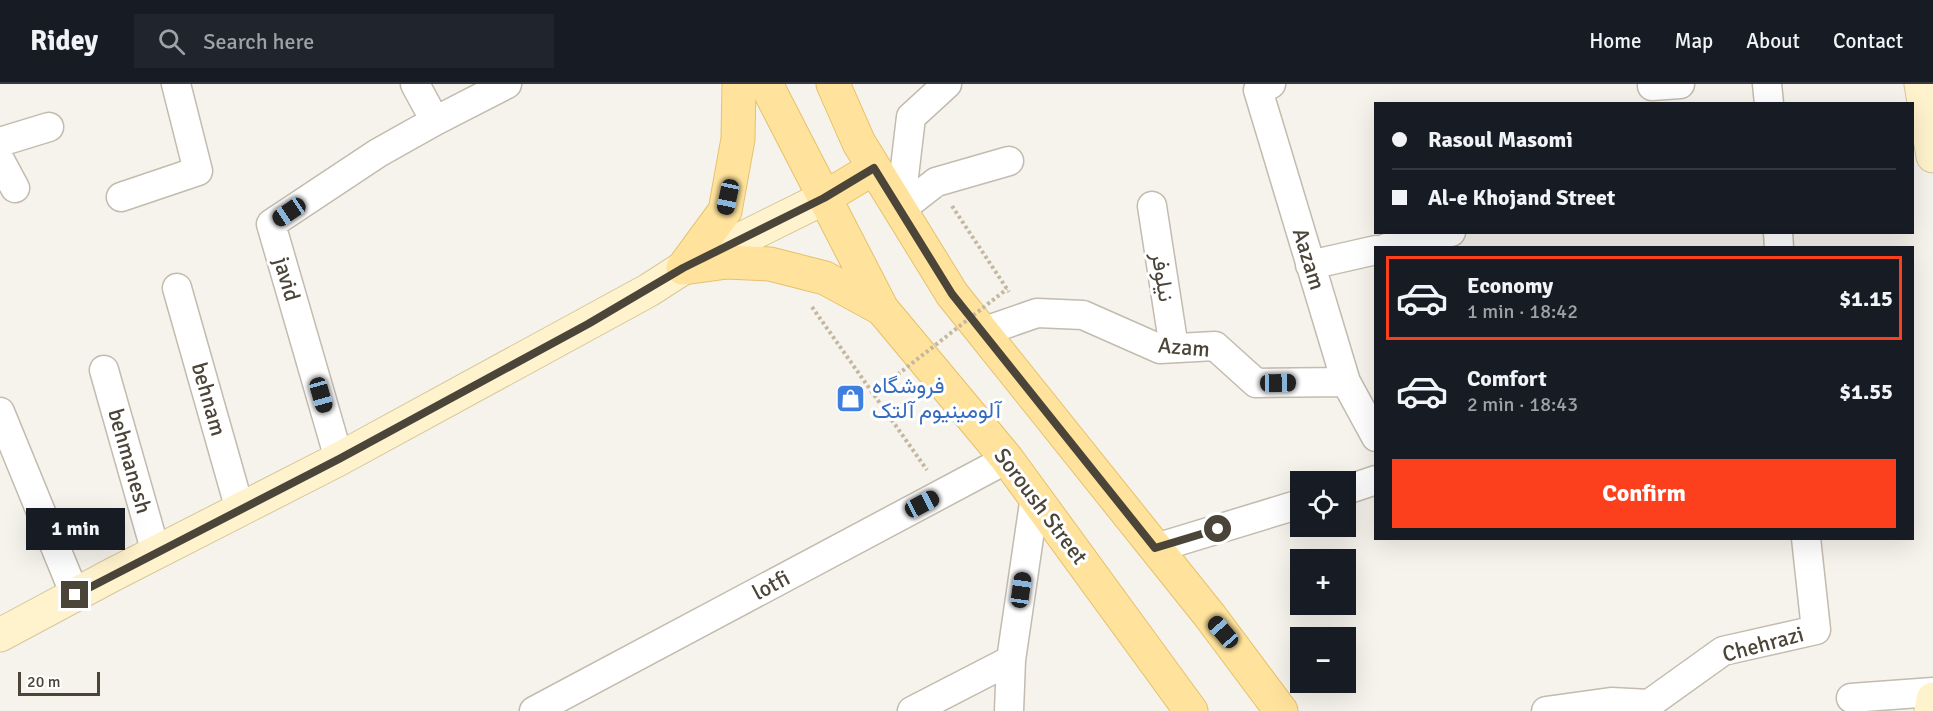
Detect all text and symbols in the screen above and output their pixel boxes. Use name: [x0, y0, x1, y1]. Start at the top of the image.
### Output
search box: [134, 14, 554, 68]
text: Ridey: [30, 24, 98, 58]
icon: search: [155, 25, 188, 58]
text: Search here: [203, 28, 314, 55]
text: Home: [1589, 28, 1642, 54]
text: Map: [1675, 28, 1713, 54]
text: About: [1746, 28, 1800, 54]
text: Contact: [1833, 28, 1903, 54]
text: Rasoul Masomi: [1428, 126, 1573, 153]
car: [715, 178, 741, 216]
text: Al-e Khojand Street: [1428, 184, 1615, 211]
car: [269, 194, 309, 230]
street label: Aazam: [1287, 225, 1331, 293]
street label: نیلوفر: [1146, 249, 1180, 304]
street label: javid: [268, 254, 306, 304]
icon: car: [1395, 271, 1449, 325]
text: Economy: [1467, 272, 1553, 299]
text: $1.15: [1839, 285, 1893, 312]
text: 1 min · 18:42: [1467, 299, 1578, 324]
street label: Azam: [1157, 331, 1211, 363]
street label: behnam: [186, 359, 232, 439]
icon: car: [1395, 364, 1449, 418]
text: Comfort: [1467, 365, 1547, 392]
place label: فروشگاه آلومینیوم آلتک: [872, 372, 1003, 425]
car: [1260, 374, 1296, 392]
car: [307, 375, 335, 415]
text: $1.55: [1839, 378, 1893, 405]
shop icon: فروشگاه آلومینیوم آلتک: [835, 382, 867, 414]
text: 2 min · 18:43: [1467, 392, 1578, 417]
street label: behmanesh: [102, 405, 158, 517]
street label: Soroush Street: [989, 443, 1094, 570]
button: Confirm: [1392, 459, 1896, 528]
map controls: [1290, 471, 1356, 693]
button: locate: [1290, 471, 1356, 537]
car: [902, 488, 942, 520]
callout: 1 min: [26, 508, 124, 550]
route start: [1204, 515, 1231, 542]
text: 1 min: [51, 516, 100, 541]
button: +: [1290, 549, 1356, 615]
street label: lotfi: [748, 564, 794, 606]
car: [1010, 571, 1032, 609]
route end: [61, 581, 88, 608]
car: [1204, 613, 1242, 651]
street label: Chehrazi: [1719, 620, 1807, 668]
button: −: [1290, 627, 1356, 693]
scale bar: [18, 669, 100, 696]
text: 20 m: [27, 672, 61, 692]

